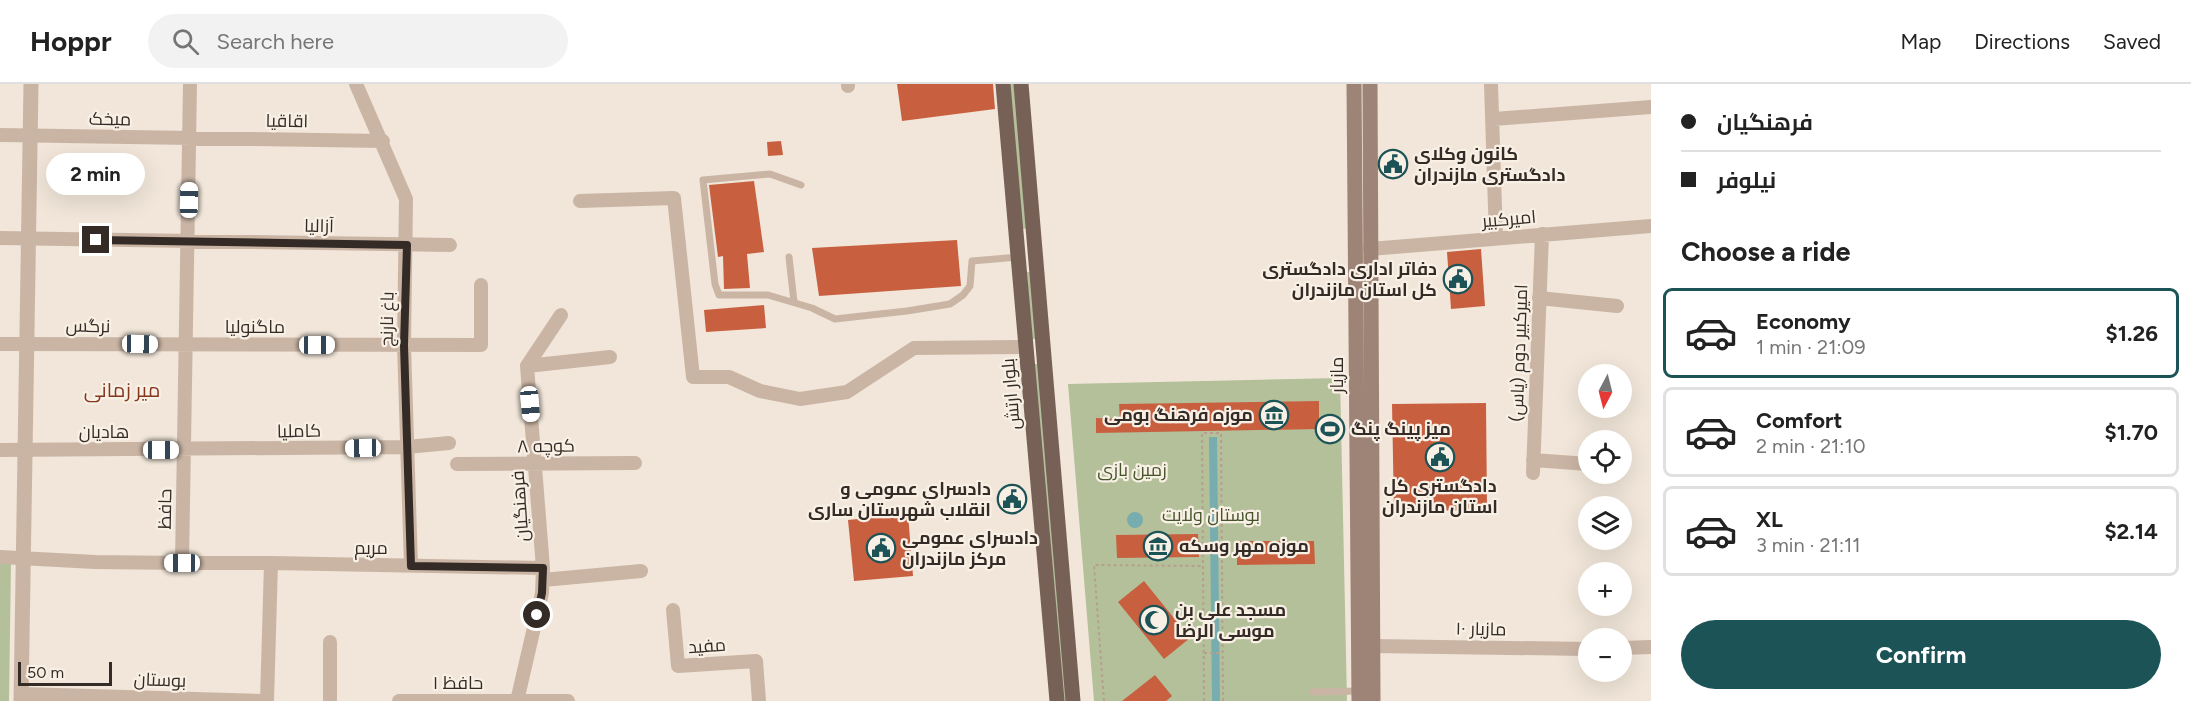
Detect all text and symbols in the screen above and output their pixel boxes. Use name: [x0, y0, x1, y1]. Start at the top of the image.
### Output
search box: [148, 14, 568, 68]
text: Hoppr: [30, 24, 112, 58]
icon: search: [169, 25, 202, 58]
text: Search here: [217, 28, 334, 55]
text: Map: [1900, 29, 1941, 54]
text: Directions: [1974, 29, 2070, 54]
text: Saved: [2103, 29, 2161, 54]
street label: میخک: [89, 108, 131, 130]
text: فرهنگیان: [1717, 109, 1813, 136]
street label: اقاقیا: [266, 110, 308, 132]
place label: کانون وکلای دادگستری مازندران: [1414, 143, 1565, 186]
public building icon: کانون وکلای دادگستری مازندران: [1377, 148, 1409, 180]
callout: 2 min: [46, 153, 146, 195]
text: 2 min: [70, 162, 121, 186]
text: نیلوفر: [1717, 167, 1776, 194]
car: [180, 182, 198, 218]
street label: امیرکبیر: [1480, 206, 1537, 232]
street label: آزالیا: [304, 215, 334, 237]
route end: [82, 226, 109, 253]
text: Choose a ride: [1681, 235, 1850, 268]
place label: دفاتر اداری دادگستری کل استان مازندران: [1262, 258, 1437, 301]
public building icon: دفاتر اداری دادگستری کل استان مازندران: [1442, 263, 1474, 295]
street label: امیرکبیر دوم (یاس): [1506, 284, 1533, 422]
street label: باغ نارنج: [376, 291, 399, 347]
icon: car: [1684, 306, 1738, 360]
text: Economy: [1756, 308, 1851, 335]
street label: نرگس: [65, 315, 111, 337]
street label: ماگنولیا: [225, 316, 285, 338]
text: $1.26: [2106, 320, 2158, 347]
car: [122, 335, 158, 353]
text: 1 min · 21:09: [1756, 335, 1866, 359]
car: [299, 336, 335, 354]
street label: بلوار ارتش: [997, 357, 1025, 431]
street label: مازیار: [1326, 357, 1348, 394]
north arrow: [1578, 364, 1632, 418]
map controls: [1578, 364, 1632, 682]
district label: میر زمانی: [84, 378, 160, 403]
car: [519, 385, 541, 423]
museum icon: موزه فرهنگ بومی: [1258, 399, 1290, 431]
place label: موزه فرهنگ بومی: [1104, 404, 1253, 426]
icon: car: [1684, 405, 1738, 459]
text: Comfort: [1756, 407, 1842, 434]
sports icon: میز پینگ پنگ: [1314, 413, 1346, 445]
place label: میز پینگ پنگ: [1351, 418, 1451, 441]
text: $1.70: [2105, 419, 2158, 446]
street label: کاملیا: [277, 420, 321, 442]
street label: هادیان: [79, 421, 129, 443]
button: locate: [1578, 430, 1632, 484]
street label: کوچه ۸: [517, 434, 575, 459]
text: 2 min · 21:10: [1756, 434, 1865, 458]
car: [345, 439, 381, 457]
car: [143, 441, 179, 459]
public building icon: دادگستری کل استان مازندران: [1424, 441, 1456, 473]
park label: زمین بازی: [1097, 459, 1167, 481]
street label: فرهنگیان: [507, 470, 533, 542]
place label: دادگستری کل استان مازندران: [1382, 475, 1498, 518]
place label: دادسرای عمومی و انقلاب شهرستان ساری: [808, 478, 991, 521]
public building icon: دادسرای عمومی و انقلاب شهرستان ساری: [996, 483, 1028, 515]
street label: حافظ: [154, 489, 176, 529]
button: layers: [1578, 496, 1632, 550]
park label: بوستان ولایت: [1162, 504, 1260, 526]
icon: car: [1684, 504, 1738, 558]
text: XL: [1756, 506, 1783, 533]
text: $2.14: [2104, 518, 2158, 545]
place label: دادسرای عمومی مرکز مازندران: [902, 527, 1038, 570]
museum icon: موزه مهر وسکه: [1142, 530, 1174, 562]
public building icon: دادسرای عمومی مرکز مازندران: [865, 532, 897, 564]
text: 3 min · 21:11: [1756, 533, 1861, 557]
place label: موزه مهر وسکه: [1179, 535, 1309, 557]
street label: مریم: [354, 537, 388, 560]
car: [164, 554, 200, 572]
button: +: [1578, 562, 1632, 616]
place label: مسجد علی بن موسی الرضا: [1175, 599, 1286, 642]
route start: [523, 601, 550, 628]
mosque icon: مسجد علی بن موسی الرضا: [1138, 604, 1170, 636]
street label: مازیار ١٠: [1455, 618, 1507, 640]
button: Confirm: [1681, 620, 2161, 689]
button: −: [1578, 628, 1632, 682]
street label: مفید: [687, 634, 727, 658]
scale bar: [18, 659, 112, 686]
text: 50 m: [27, 663, 64, 682]
street label: بوستان: [133, 668, 187, 692]
street label: حافظ ۱: [433, 672, 483, 694]

